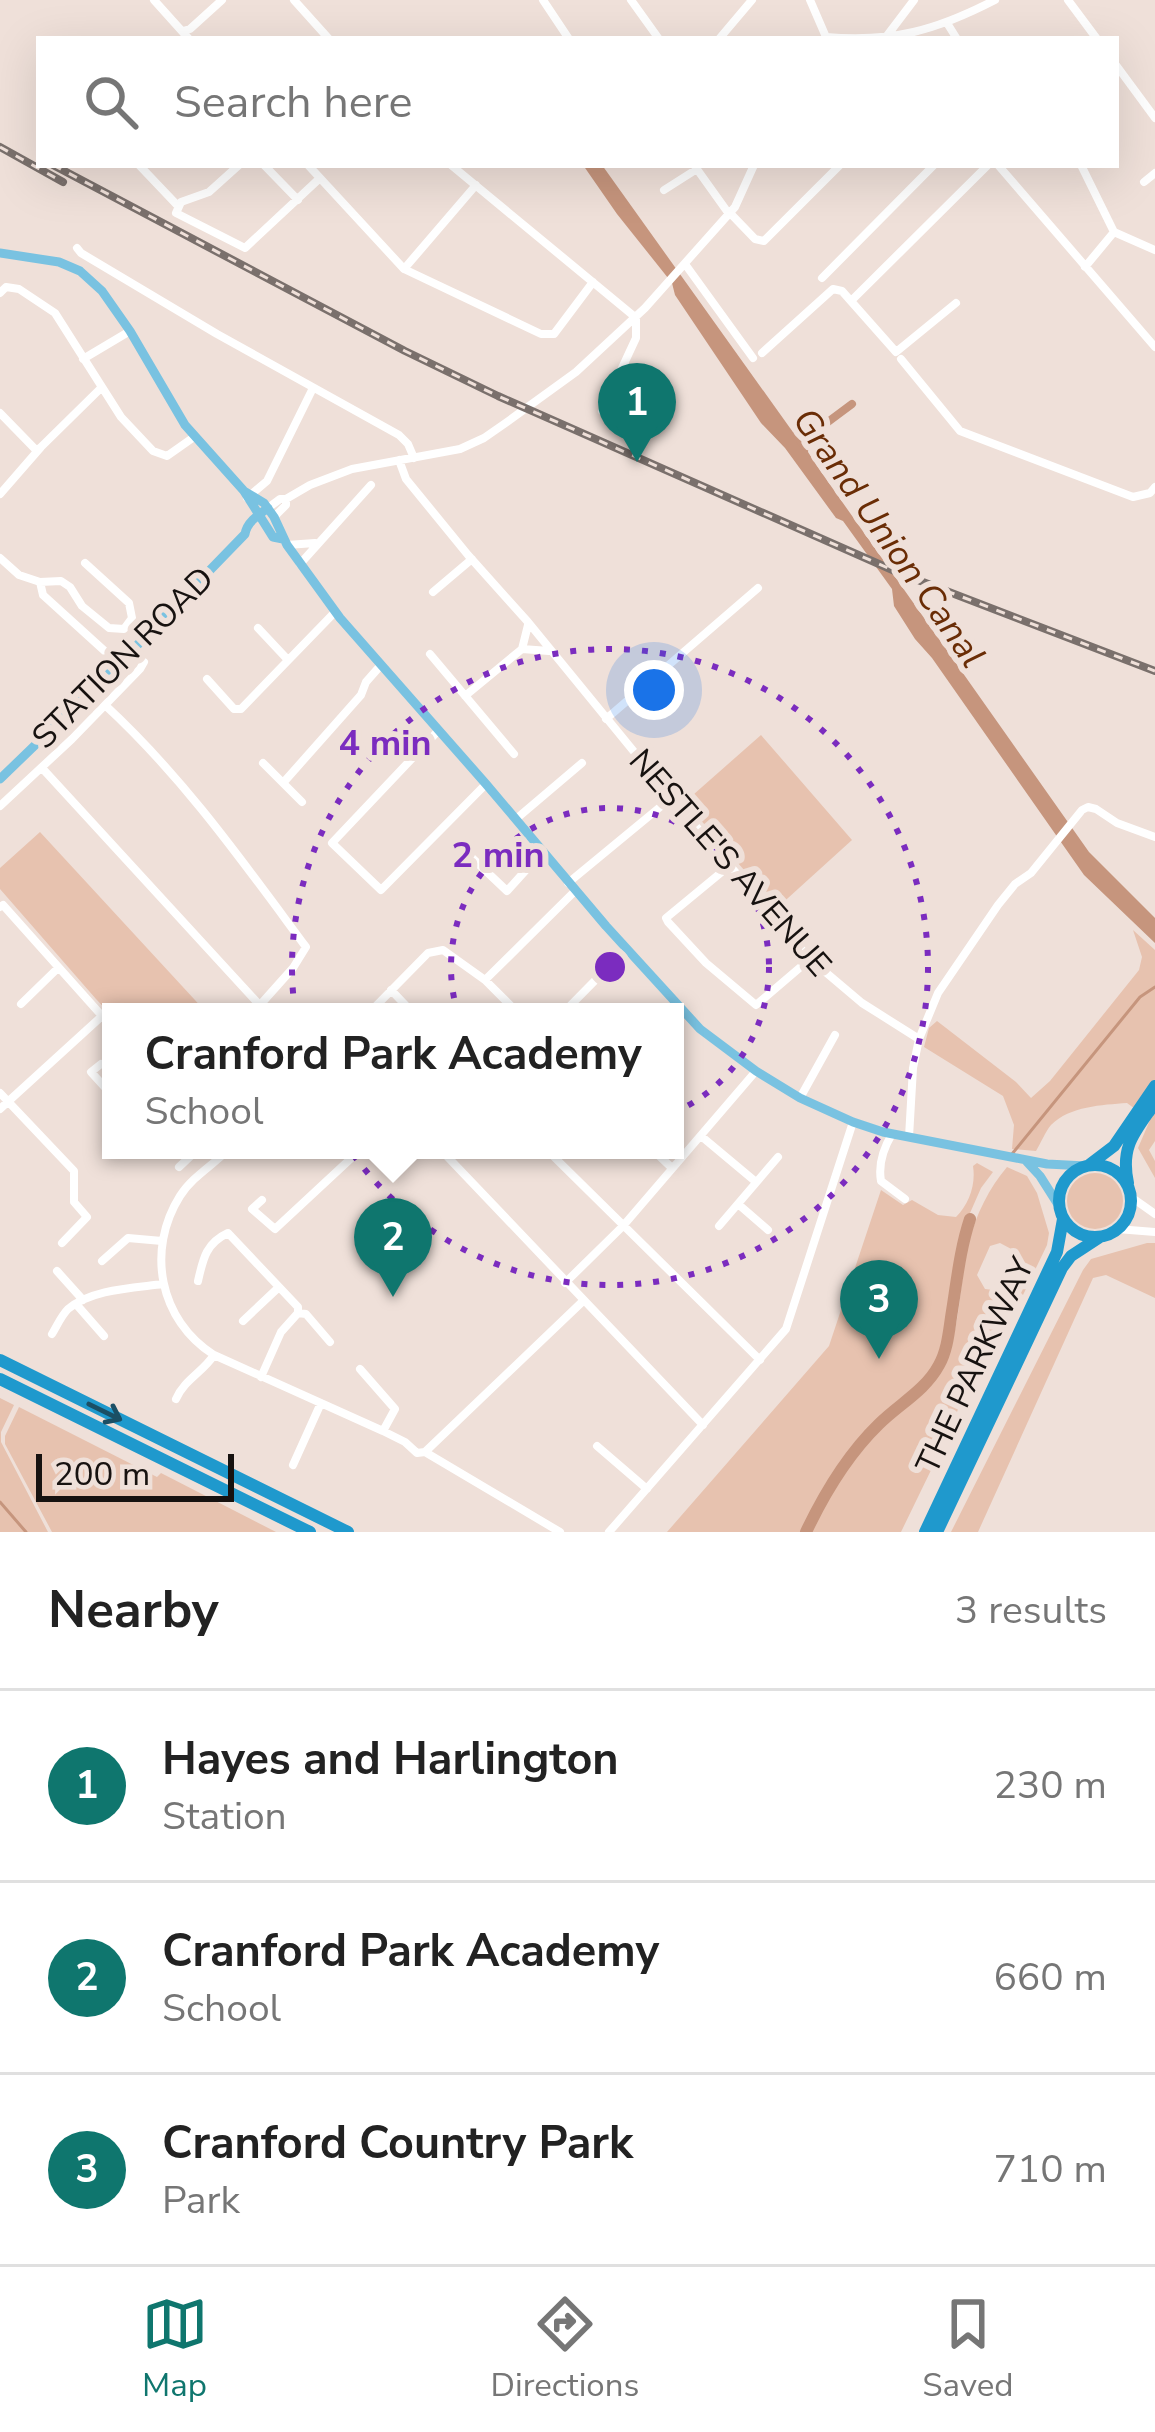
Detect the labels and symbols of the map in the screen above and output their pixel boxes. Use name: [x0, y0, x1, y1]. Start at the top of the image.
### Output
pin: 1: [598, 363, 676, 462]
water label: Grand Union Canal: [781, 398, 997, 677]
street label: STATION ROAD: [22, 557, 224, 759]
your location: [624, 660, 684, 720]
text: 4 min: [338, 719, 432, 768]
street label: NESTLE'S AVENUE: [618, 739, 841, 986]
text: 2 min: [451, 831, 545, 880]
centre of rings: [589, 946, 631, 988]
pin: 2: [354, 1198, 432, 1297]
street label: THE PARKWAY: [906, 1249, 1046, 1481]
pin: 3: [840, 1260, 918, 1359]
one-way arrow: [87, 1401, 122, 1424]
scale bar: [36, 1448, 234, 1501]

